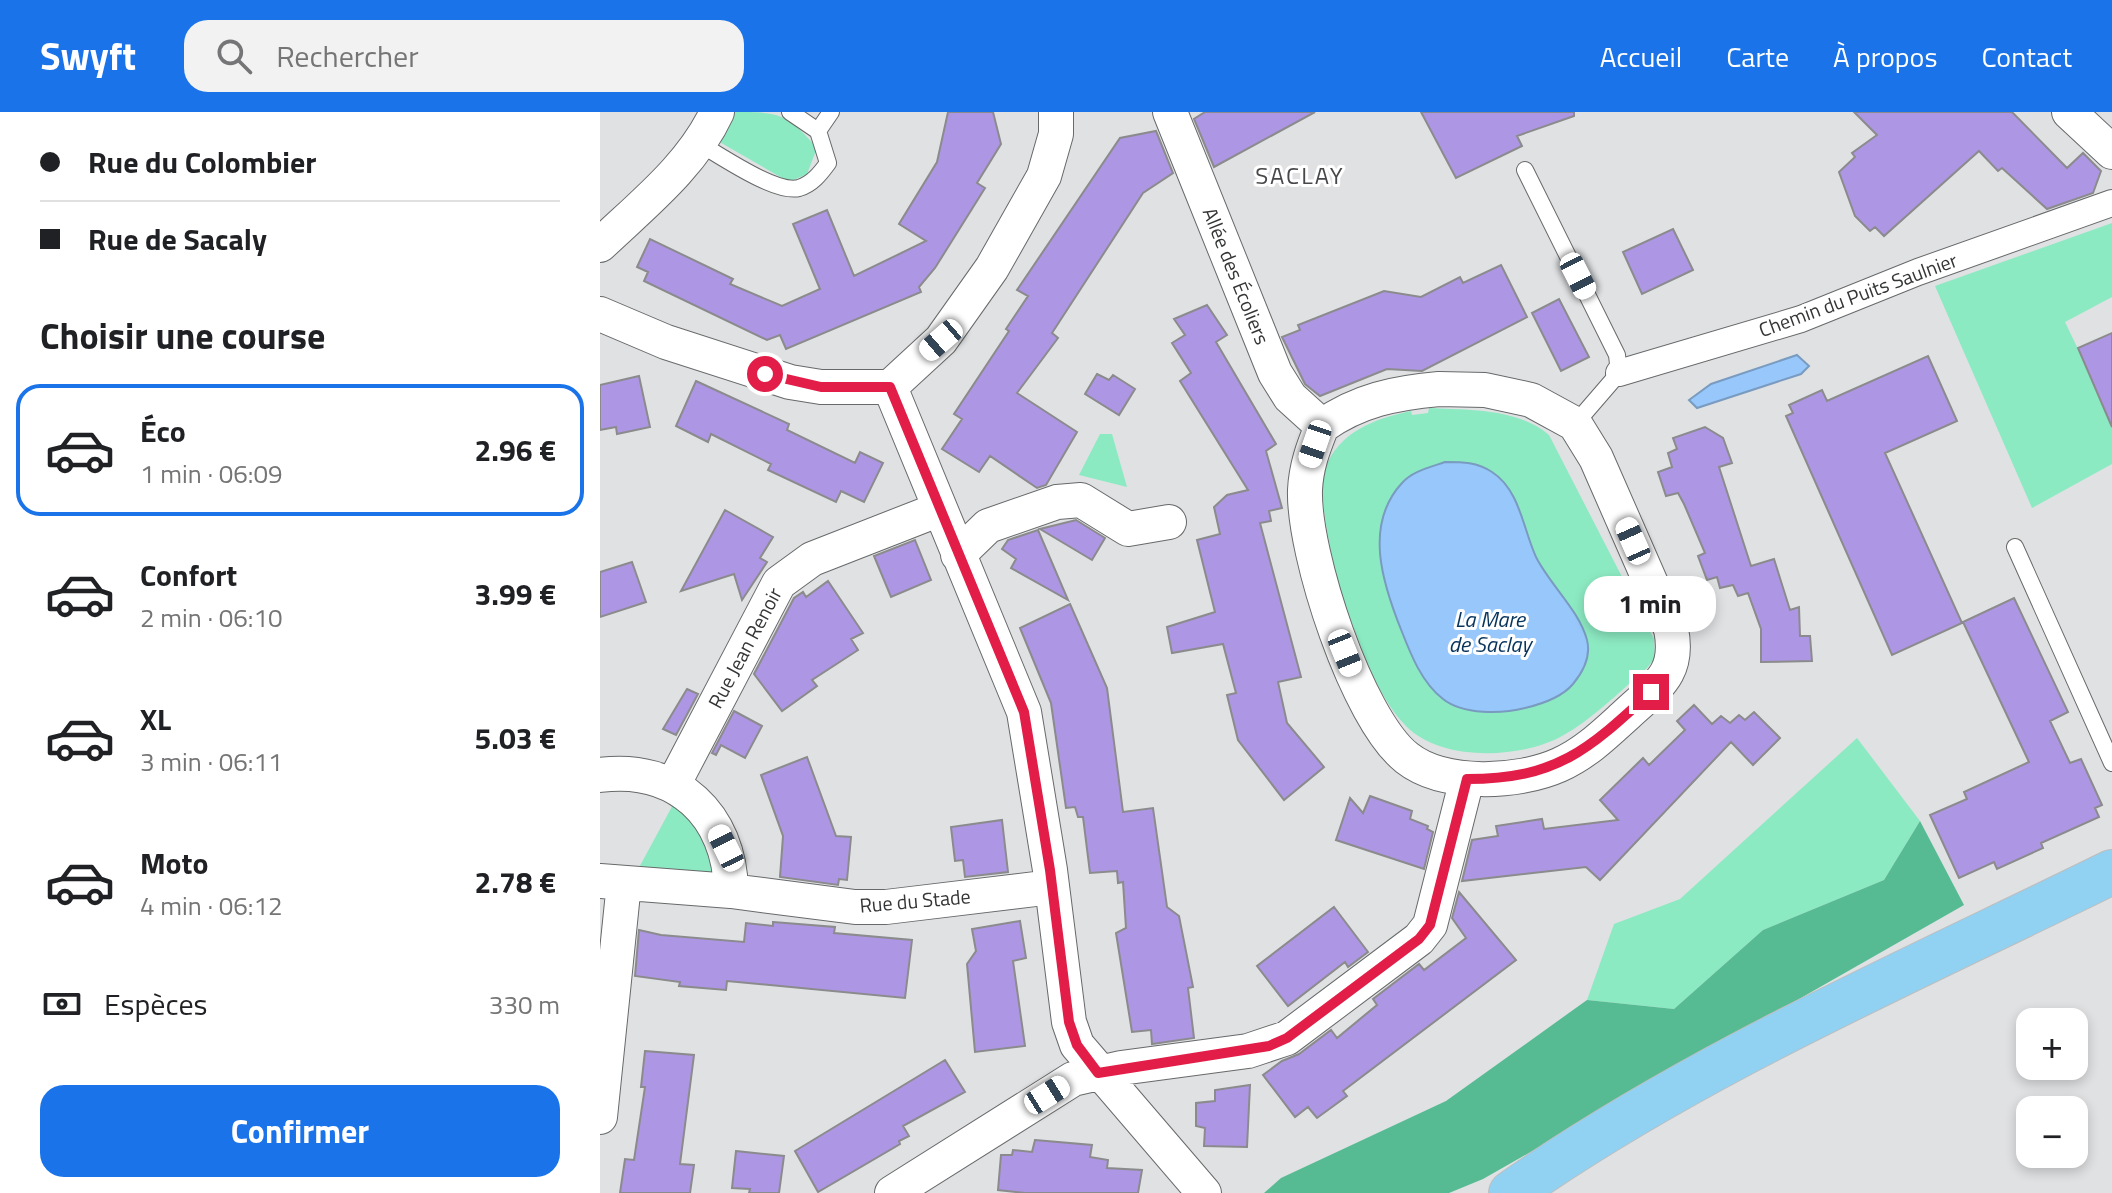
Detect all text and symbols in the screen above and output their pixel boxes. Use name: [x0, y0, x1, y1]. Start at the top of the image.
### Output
search box: [184, 20, 744, 92]
text: Swyft: [40, 27, 136, 85]
text: Rechercher: [276, 33, 419, 79]
icon: search: [212, 34, 256, 78]
text: Accueil: [1600, 35, 1682, 78]
text: Carte: [1726, 35, 1789, 78]
text: À propos: [1833, 35, 1937, 78]
text: Contact: [1981, 35, 2072, 78]
text: Rue du Colombier: [88, 139, 317, 185]
district label: SACLAY: [1255, 157, 1345, 193]
street label: Allée des Écoliers: [1195, 203, 1278, 349]
text: Rue de Sacaly: [88, 216, 267, 262]
street label: Chemin du Puits Saulnier: [1754, 244, 1962, 345]
car: [1556, 249, 1600, 303]
text: Choisir une course: [40, 308, 325, 363]
car: [915, 315, 967, 365]
route start: [747, 356, 783, 392]
text: Éco: [140, 408, 186, 454]
icon: car: [44, 414, 116, 486]
car: [1296, 417, 1334, 471]
text: 2.96 €: [475, 427, 556, 473]
text: 1 min · 06:09: [140, 454, 283, 493]
car: [1612, 514, 1654, 568]
text: Confort: [140, 552, 237, 598]
icon: car: [44, 558, 116, 630]
text: 3.99 €: [475, 571, 556, 617]
callout: 1 min: [1585, 576, 1717, 632]
street label: Rue Jean Renoir: [700, 582, 790, 714]
text: 1 min: [1618, 584, 1682, 623]
text: 2 min · 06:10: [140, 598, 283, 637]
water label: La Mare de Saclay: [1449, 602, 1534, 661]
car: [1325, 626, 1365, 680]
route end: [1633, 674, 1669, 710]
text: XL: [140, 696, 171, 742]
icon: car: [44, 702, 116, 774]
text: 5.03 €: [475, 715, 556, 761]
text: 3 min · 06:11: [140, 742, 283, 781]
car: [705, 821, 747, 875]
text: Moto: [140, 840, 208, 886]
icon: car: [44, 846, 116, 918]
text: 2.78 €: [475, 859, 556, 905]
street label: Rue du Stade: [858, 880, 972, 921]
text: 4 min · 06:12: [140, 886, 283, 925]
text: Espèces: [104, 981, 208, 1027]
icon: cash: [40, 982, 84, 1026]
text: 330 m: [489, 985, 560, 1024]
map controls: [2016, 1008, 2088, 1168]
button: +: [2016, 1008, 2088, 1080]
car: [1020, 1072, 1074, 1118]
button: Confirmer: [40, 1085, 560, 1177]
button: −: [2016, 1096, 2088, 1168]

